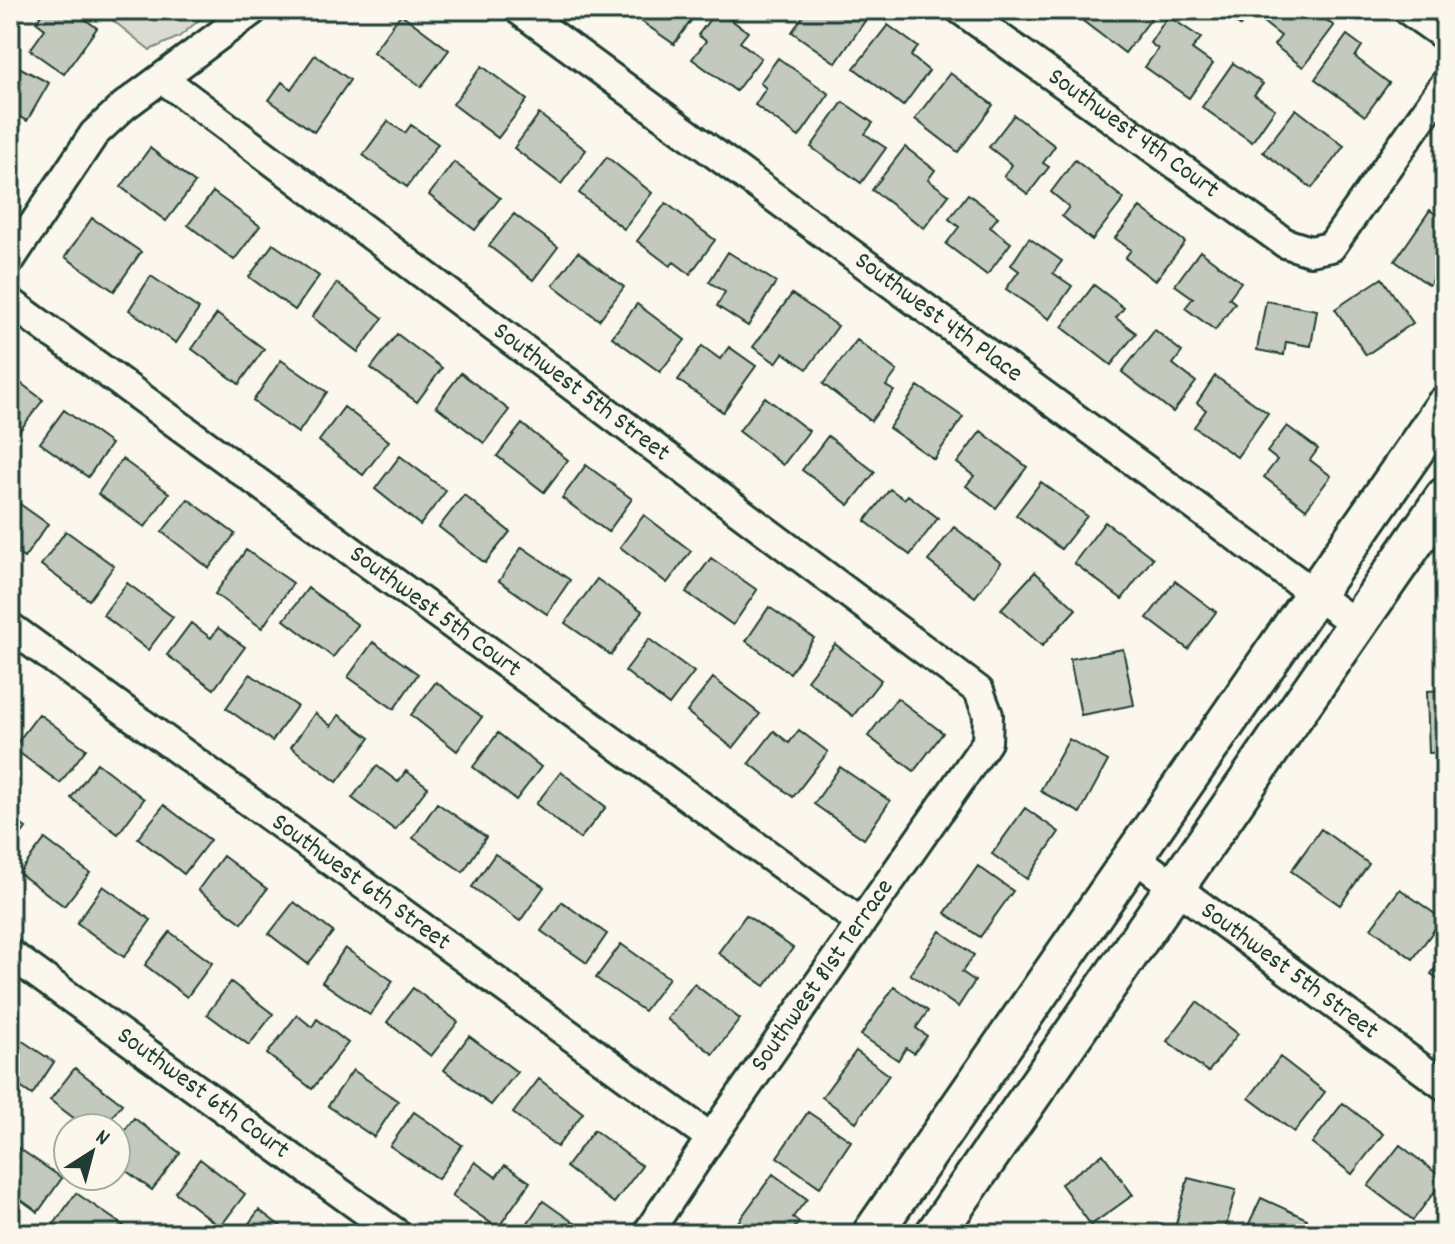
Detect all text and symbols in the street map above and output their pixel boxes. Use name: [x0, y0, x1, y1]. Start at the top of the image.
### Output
street label: Southwest 4th Court: [1040, 59, 1227, 209]
street label: Southwest 4th Place: [846, 243, 1030, 392]
street label: Southwest 5th Street: [485, 314, 678, 472]
street label: Southwest 5th Court: [341, 537, 529, 688]
street label: Southwest 6th Street: [263, 805, 458, 961]
street label: Southwest 81st Terrace: [742, 872, 904, 1080]
street label: Southwest 5th Street: [1192, 893, 1386, 1050]
street label: Southwest 6th Court: [109, 1018, 297, 1169]
north arrow: [52, 1112, 132, 1192]
text: N: [88, 1123, 115, 1154]

